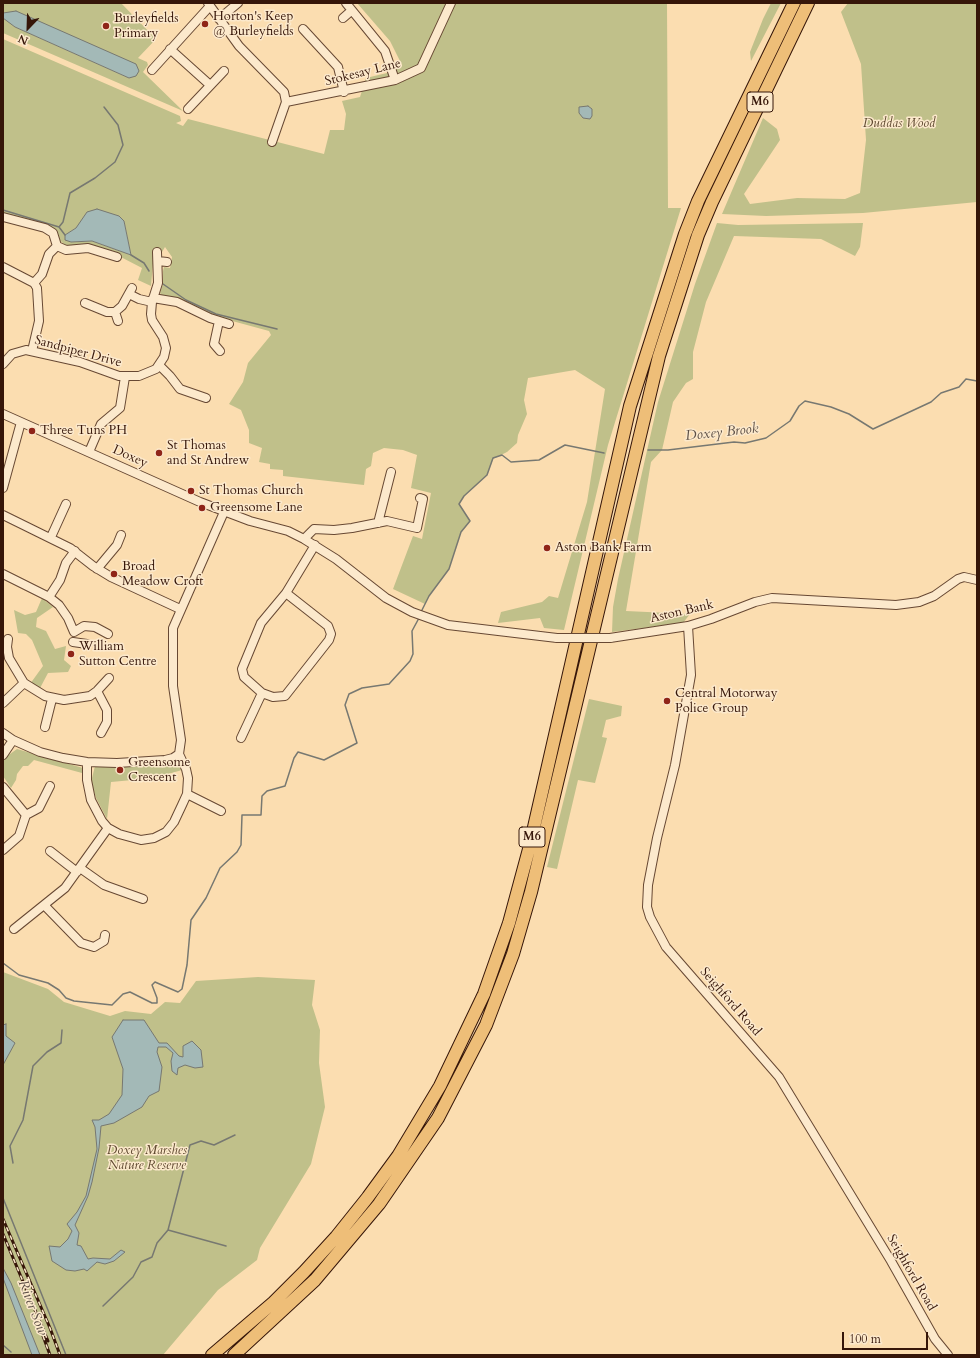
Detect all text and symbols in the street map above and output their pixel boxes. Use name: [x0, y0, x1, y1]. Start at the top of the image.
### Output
north arrow: [8, 8, 48, 48]
place label: Horton's Keep @ Burleyfields: [213, 9, 294, 40]
place label: Burleyfields Primary: [114, 11, 179, 42]
marker: Horton's Keep @ Burleyfields: [200, 19, 210, 29]
marker: Burleyfields Primary: [101, 21, 111, 31]
text: N: [16, 31, 30, 48]
street label: Stokesay Lane: [323, 56, 403, 90]
road number: M6: [747, 92, 773, 112]
park label: Duddas Wood: [863, 116, 935, 132]
street label: Sandpiper Drive: [33, 333, 123, 371]
water label: Doxey Brook: [685, 421, 759, 445]
place label: Three Tuns PH: [40, 423, 127, 439]
marker: Three Tuns PH: [27, 426, 37, 436]
place label: St Thomas and St Andrew: [167, 438, 249, 469]
street label: Doxey: [110, 442, 150, 472]
marker: St Thomas and St Andrew: [154, 448, 164, 458]
place label: St Thomas Church: [199, 483, 303, 499]
marker: St Thomas Church: [186, 486, 196, 496]
place label: Greensome Lane: [210, 500, 303, 516]
marker: Greensome Lane: [197, 503, 207, 513]
place label: Aston Bank Farm: [555, 540, 652, 556]
marker: Aston Bank Farm: [542, 543, 552, 553]
place label: Broad Meadow Croft: [122, 559, 203, 590]
marker: Broad Meadow Croft: [109, 569, 119, 579]
street label: Aston Bank: [649, 597, 715, 627]
place label: William Sutton Centre: [79, 639, 157, 670]
marker: William Sutton Centre: [66, 649, 76, 659]
place label: Central Motorway Police Group: [675, 686, 778, 717]
marker: Central Motorway Police Group: [662, 696, 672, 706]
place label: Greensome Crescent: [128, 755, 190, 786]
marker: Greensome Crescent: [115, 765, 125, 775]
road number: M6: [519, 827, 545, 847]
street label: Seighford Road: [696, 965, 764, 1039]
park label: Doxey Marshes Nature Reserve: [107, 1143, 187, 1174]
street label: Seighford Road: [883, 1232, 939, 1314]
water label: River Sow: [14, 1278, 50, 1338]
scale bar: [844, 1324, 930, 1350]
text: 100 m: [849, 1331, 881, 1347]

